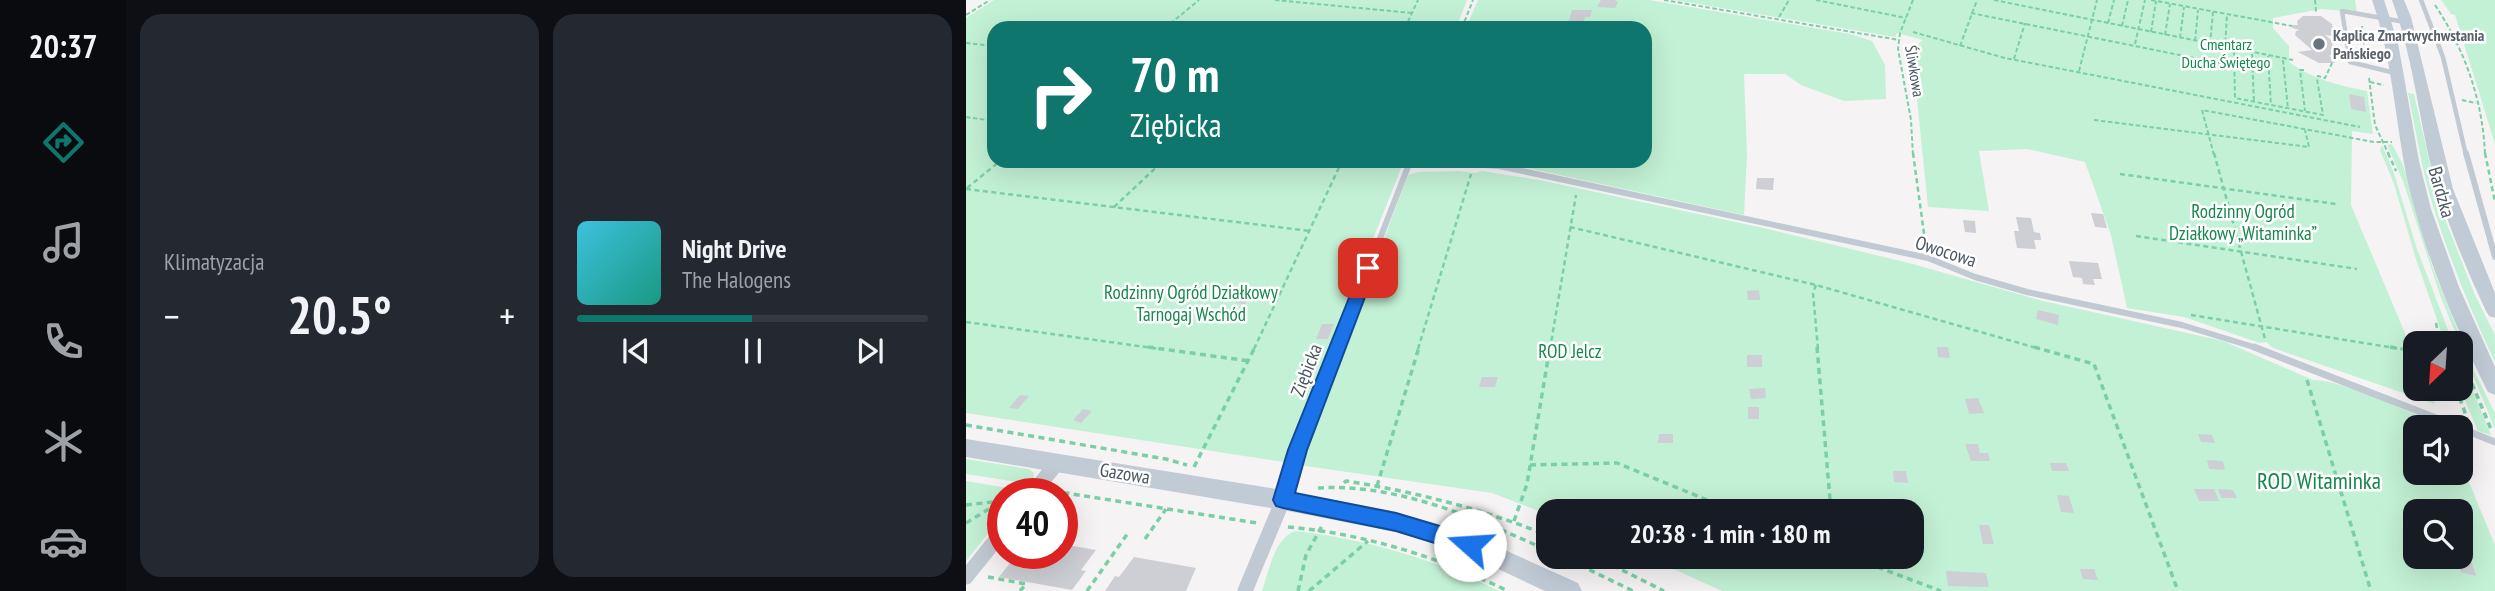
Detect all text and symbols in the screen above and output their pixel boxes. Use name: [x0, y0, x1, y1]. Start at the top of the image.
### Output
text: 20:37: [28, 25, 98, 67]
place label: Kaplica Zmartwychwstania Pańskiego: [2333, 25, 2485, 63]
park label: Cmentarz Ducha Świętego: [2182, 34, 2270, 72]
marker: Kaplica Zmartwychwstania Pańskiego: [2311, 36, 2327, 52]
text: 70 m: [1130, 42, 1219, 106]
street label: Śliwkowa: [1901, 44, 1929, 98]
icon: right: [1015, 49, 1106, 140]
text: Ziębicka: [1130, 104, 1222, 146]
icon: directions: [39, 118, 88, 167]
street label: Bardzka: [2423, 164, 2461, 220]
park label: Rodzinny Ogród Działkowy „Witaminka”: [2169, 199, 2317, 245]
icon: music: [39, 218, 88, 267]
street label: Owocowa: [1912, 230, 1980, 272]
text: Night Drive: [682, 232, 787, 265]
pin: [1338, 238, 1398, 298]
text: Klimatyzacja: [164, 247, 264, 276]
icon: arrive: [1349, 249, 1387, 287]
text: The Halogens: [682, 265, 791, 294]
park label: Rodzinny Ogród Działkowy Tarnogaj Wschód: [1104, 280, 1279, 326]
text: 20.5°: [287, 281, 392, 348]
text: −: [164, 291, 180, 340]
text: +: [499, 291, 515, 340]
icon: phone: [39, 317, 88, 366]
north arrow: [2403, 331, 2473, 401]
map controls: [2403, 331, 2473, 569]
icon: previous: [617, 332, 655, 370]
icon: pause: [734, 332, 772, 370]
icon: next: [851, 332, 889, 370]
park label: ROD Jelcz: [1538, 339, 1602, 363]
street label: Ziębicka: [1285, 340, 1327, 400]
button: sound: [2403, 415, 2473, 485]
icon: climate: [39, 417, 88, 466]
street label: Gazowa: [1098, 457, 1152, 489]
park label: ROD Witaminka: [2257, 466, 2381, 495]
speed limit sign: 40: [987, 478, 1078, 569]
button: search: [2403, 499, 2473, 569]
position arrow: [1433, 508, 1507, 582]
icon: car: [39, 517, 88, 566]
text: 20:38 · 1 min · 180 m: [1630, 517, 1830, 550]

